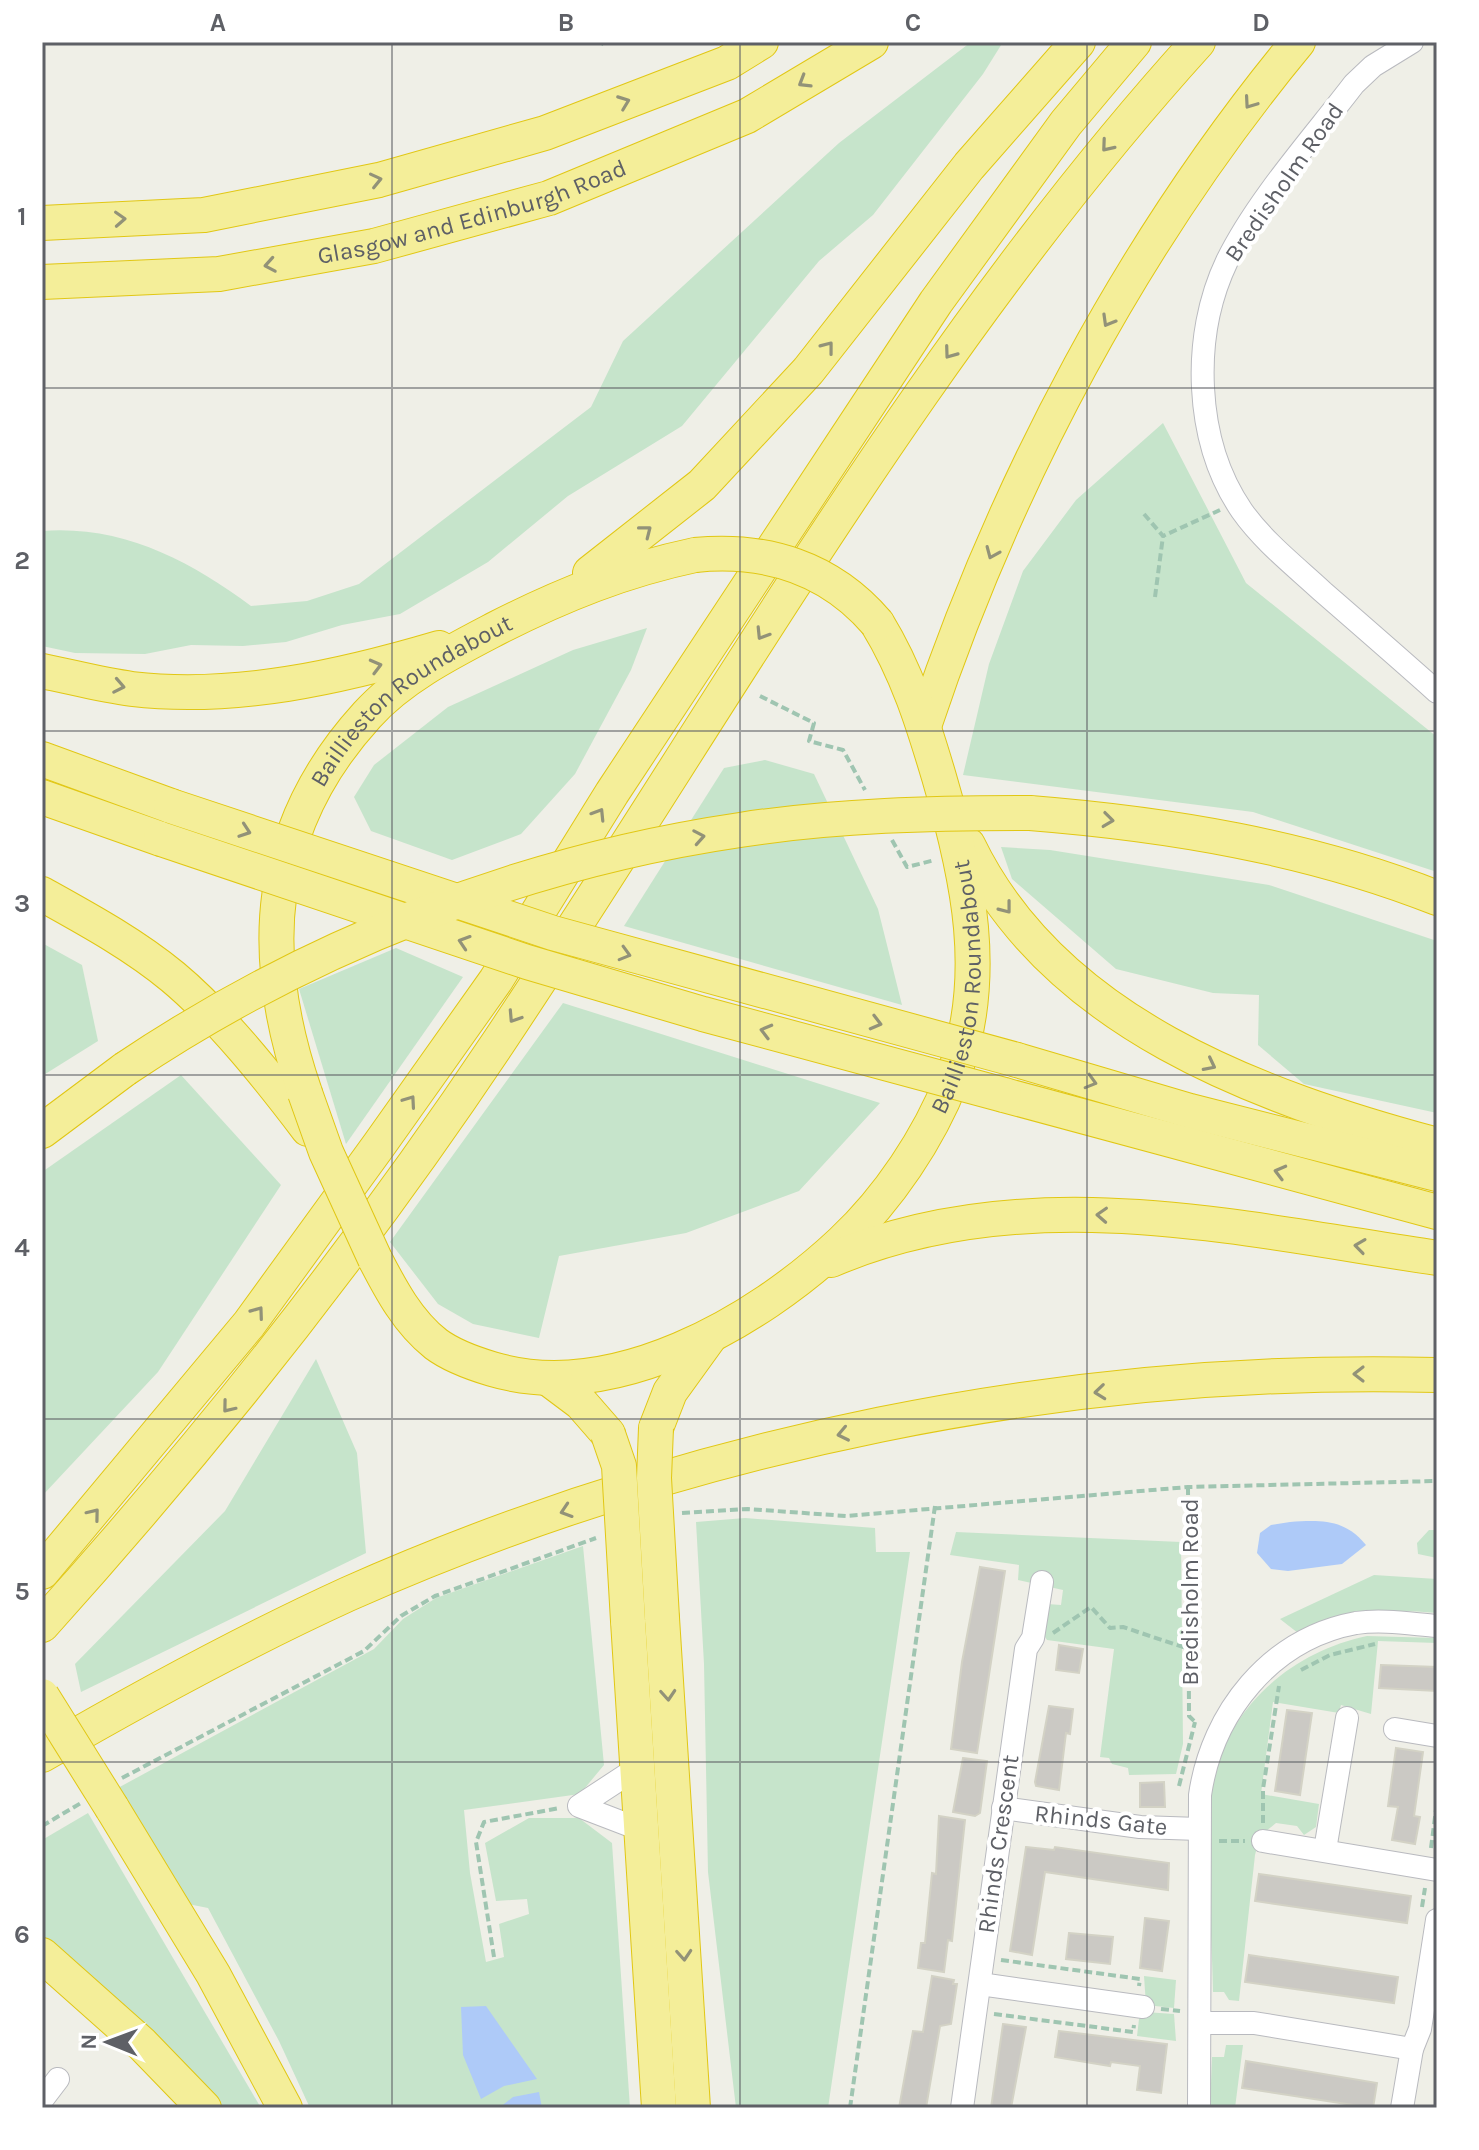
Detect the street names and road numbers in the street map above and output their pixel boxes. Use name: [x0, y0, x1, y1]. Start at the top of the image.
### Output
street label: Bredisholm Road: [1219, 97, 1349, 267]
street label: Glasgow and Edinburgh Road: [315, 154, 630, 270]
street label: Baillieston Roundabout: [304, 609, 517, 792]
street label: Baillieston Roundabout: [925, 858, 987, 1118]
street label: Bredisholm Road: [1176, 1498, 1204, 1686]
street label: Rhinds Crescent: [972, 1753, 1024, 1935]
street label: Rhinds Gate: [1033, 1799, 1169, 1841]

